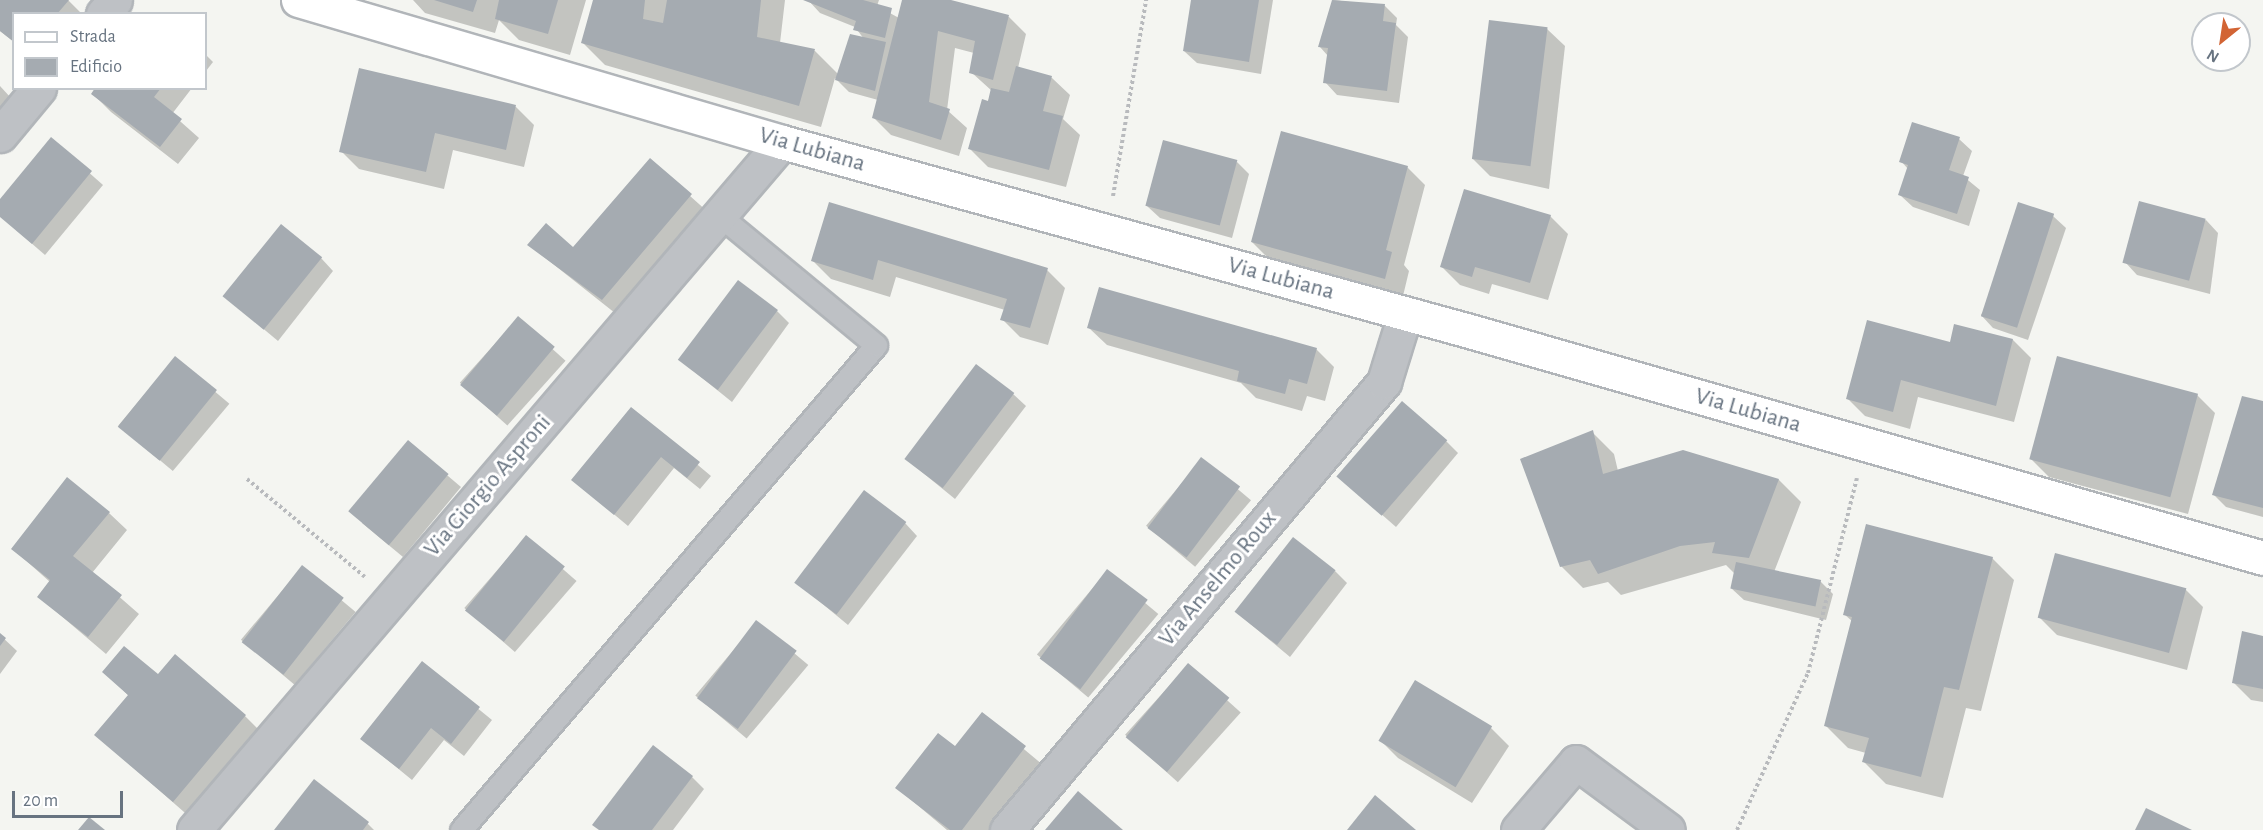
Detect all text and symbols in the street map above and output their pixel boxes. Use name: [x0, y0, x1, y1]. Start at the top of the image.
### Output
legend: [12, 12, 207, 90]
north arrow: [2191, 12, 2251, 72]
text: Strada: [70, 28, 116, 46]
text: N: [2204, 46, 2222, 66]
text: Edificio: [70, 58, 122, 76]
street label: Via Lubiana: [756, 121, 868, 179]
street label: Via Lubiana: [1225, 251, 1337, 307]
street label: Via Lubiana: [1692, 382, 1804, 440]
street label: Via Giorgio Asproni: [418, 409, 558, 563]
street label: Via Anselmo Roux: [1153, 505, 1283, 653]
scale bar: [15, 779, 126, 817]
text: 20 m: [23, 792, 58, 810]

